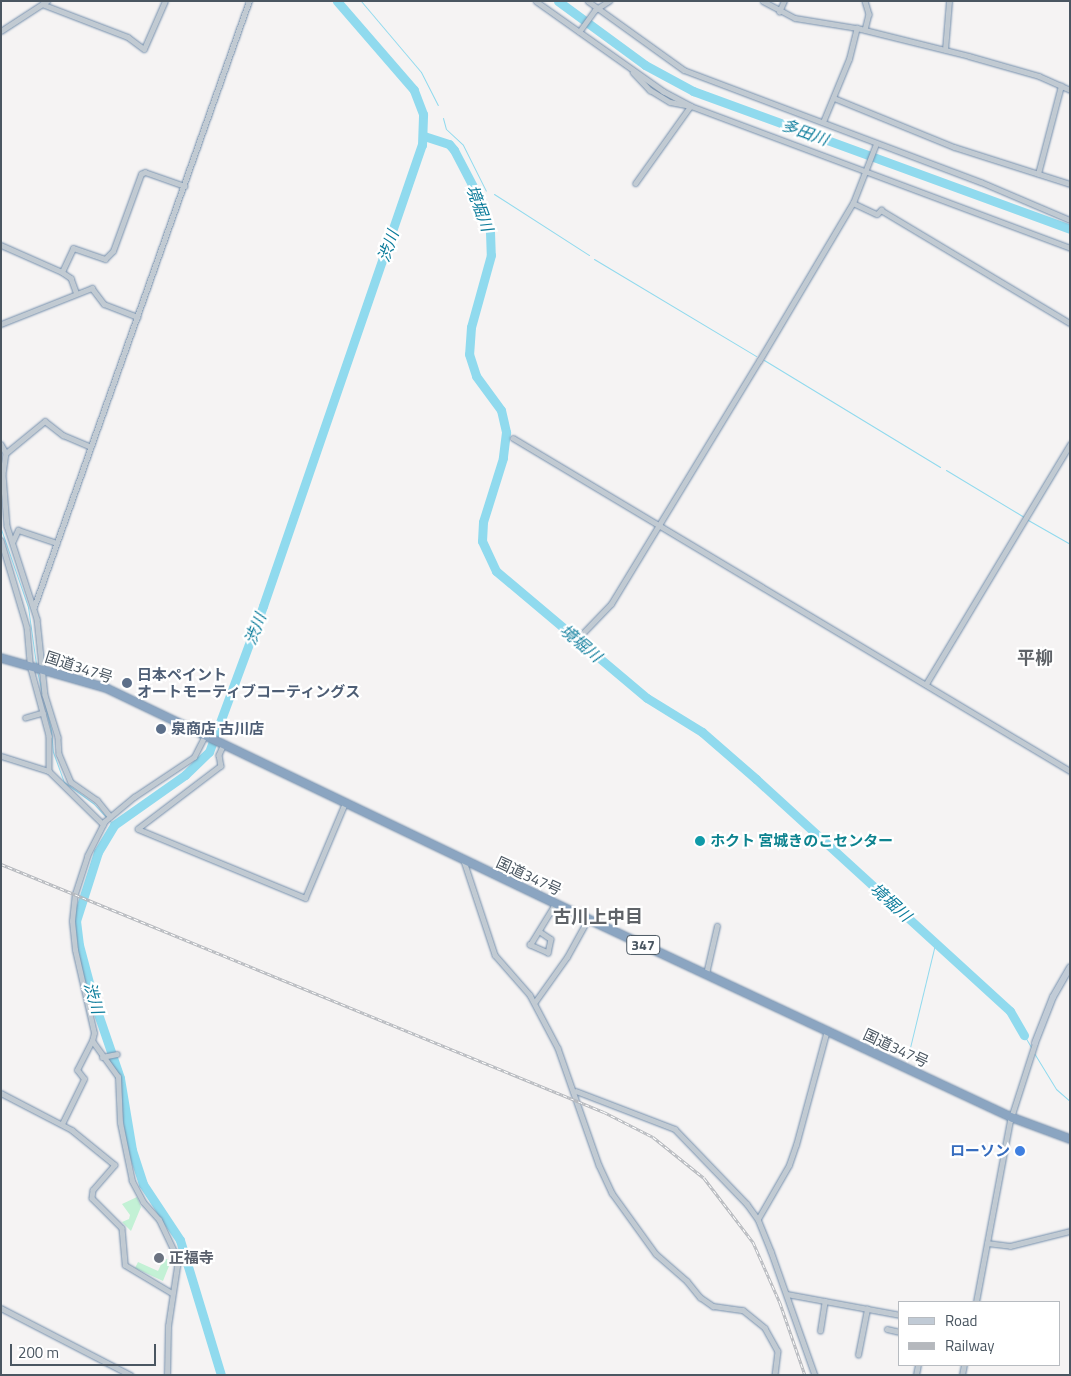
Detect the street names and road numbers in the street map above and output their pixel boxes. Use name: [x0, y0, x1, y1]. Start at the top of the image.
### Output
street label: 国道347号: [43, 648, 115, 686]
street label: 国道347号: [493, 853, 565, 899]
road number: 347: [626, 934, 660, 956]
street label: 国道347号: [860, 1025, 932, 1071]

